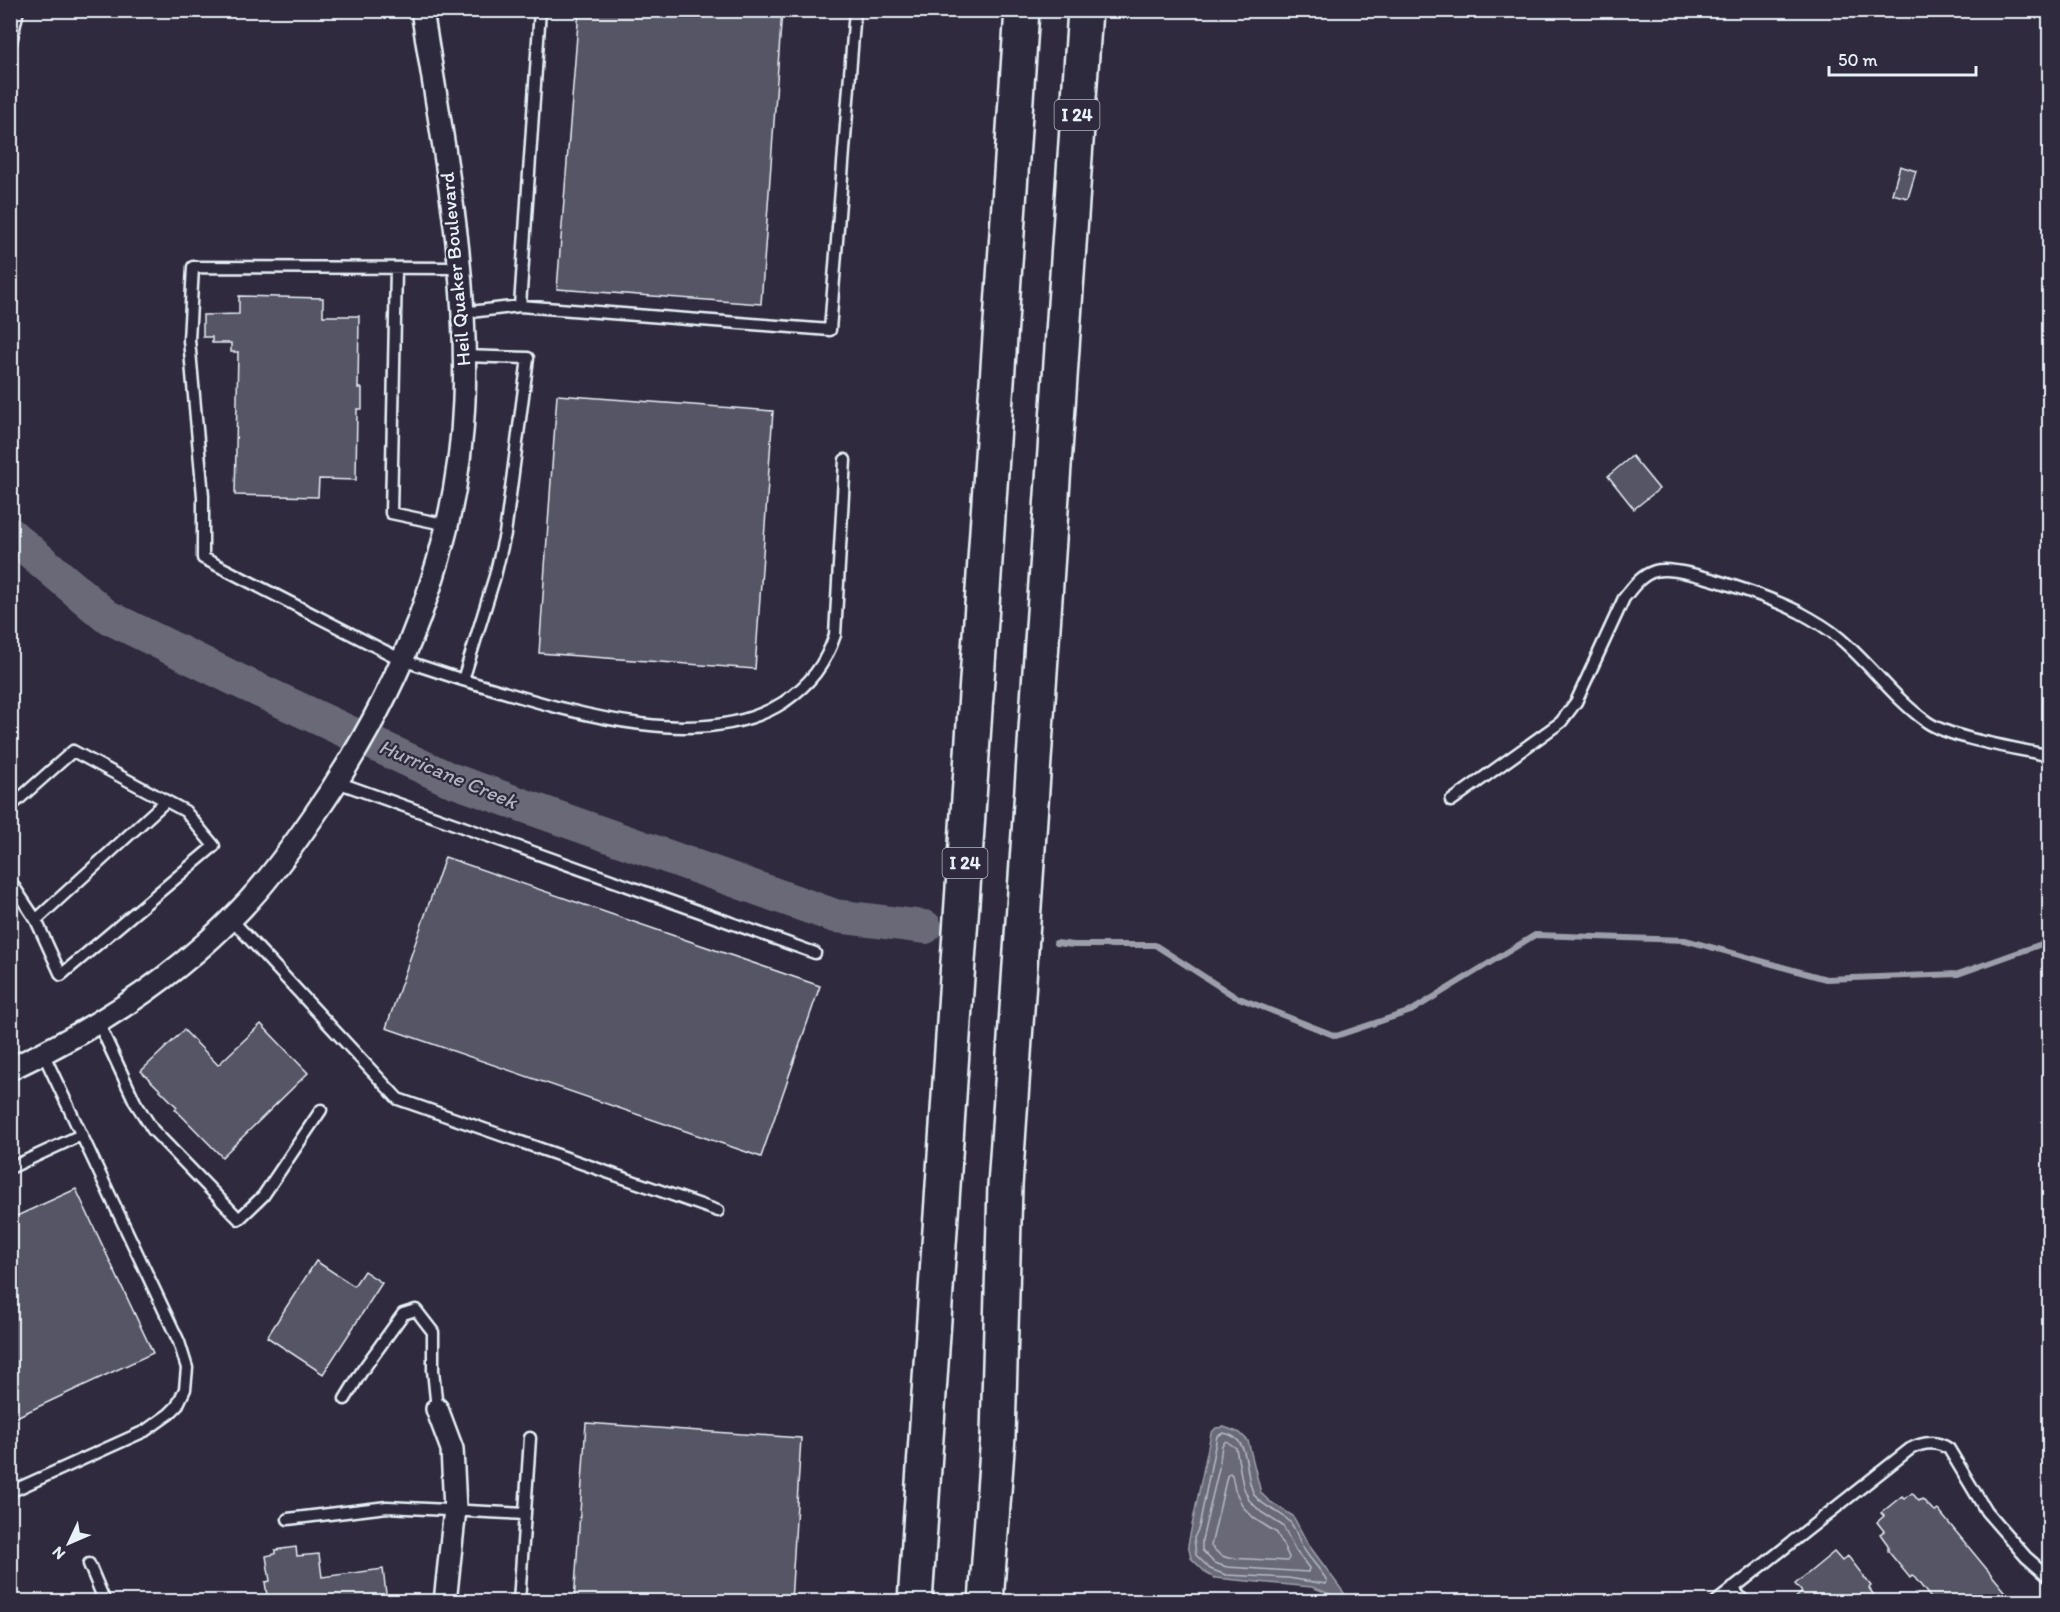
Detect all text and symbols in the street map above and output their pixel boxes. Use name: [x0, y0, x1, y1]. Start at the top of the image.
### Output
scale bar: [1829, 39, 1976, 77]
text: 50 m: [1838, 49, 1878, 71]
road number: I 24: [1054, 100, 1100, 130]
street label: Heil Quaker Boulevard: [435, 171, 475, 367]
water label: Hurricane Creek: [375, 733, 522, 814]
road number: I 24: [942, 848, 988, 878]
north arrow: [39, 1513, 99, 1573]
text: N: [48, 1543, 69, 1564]

